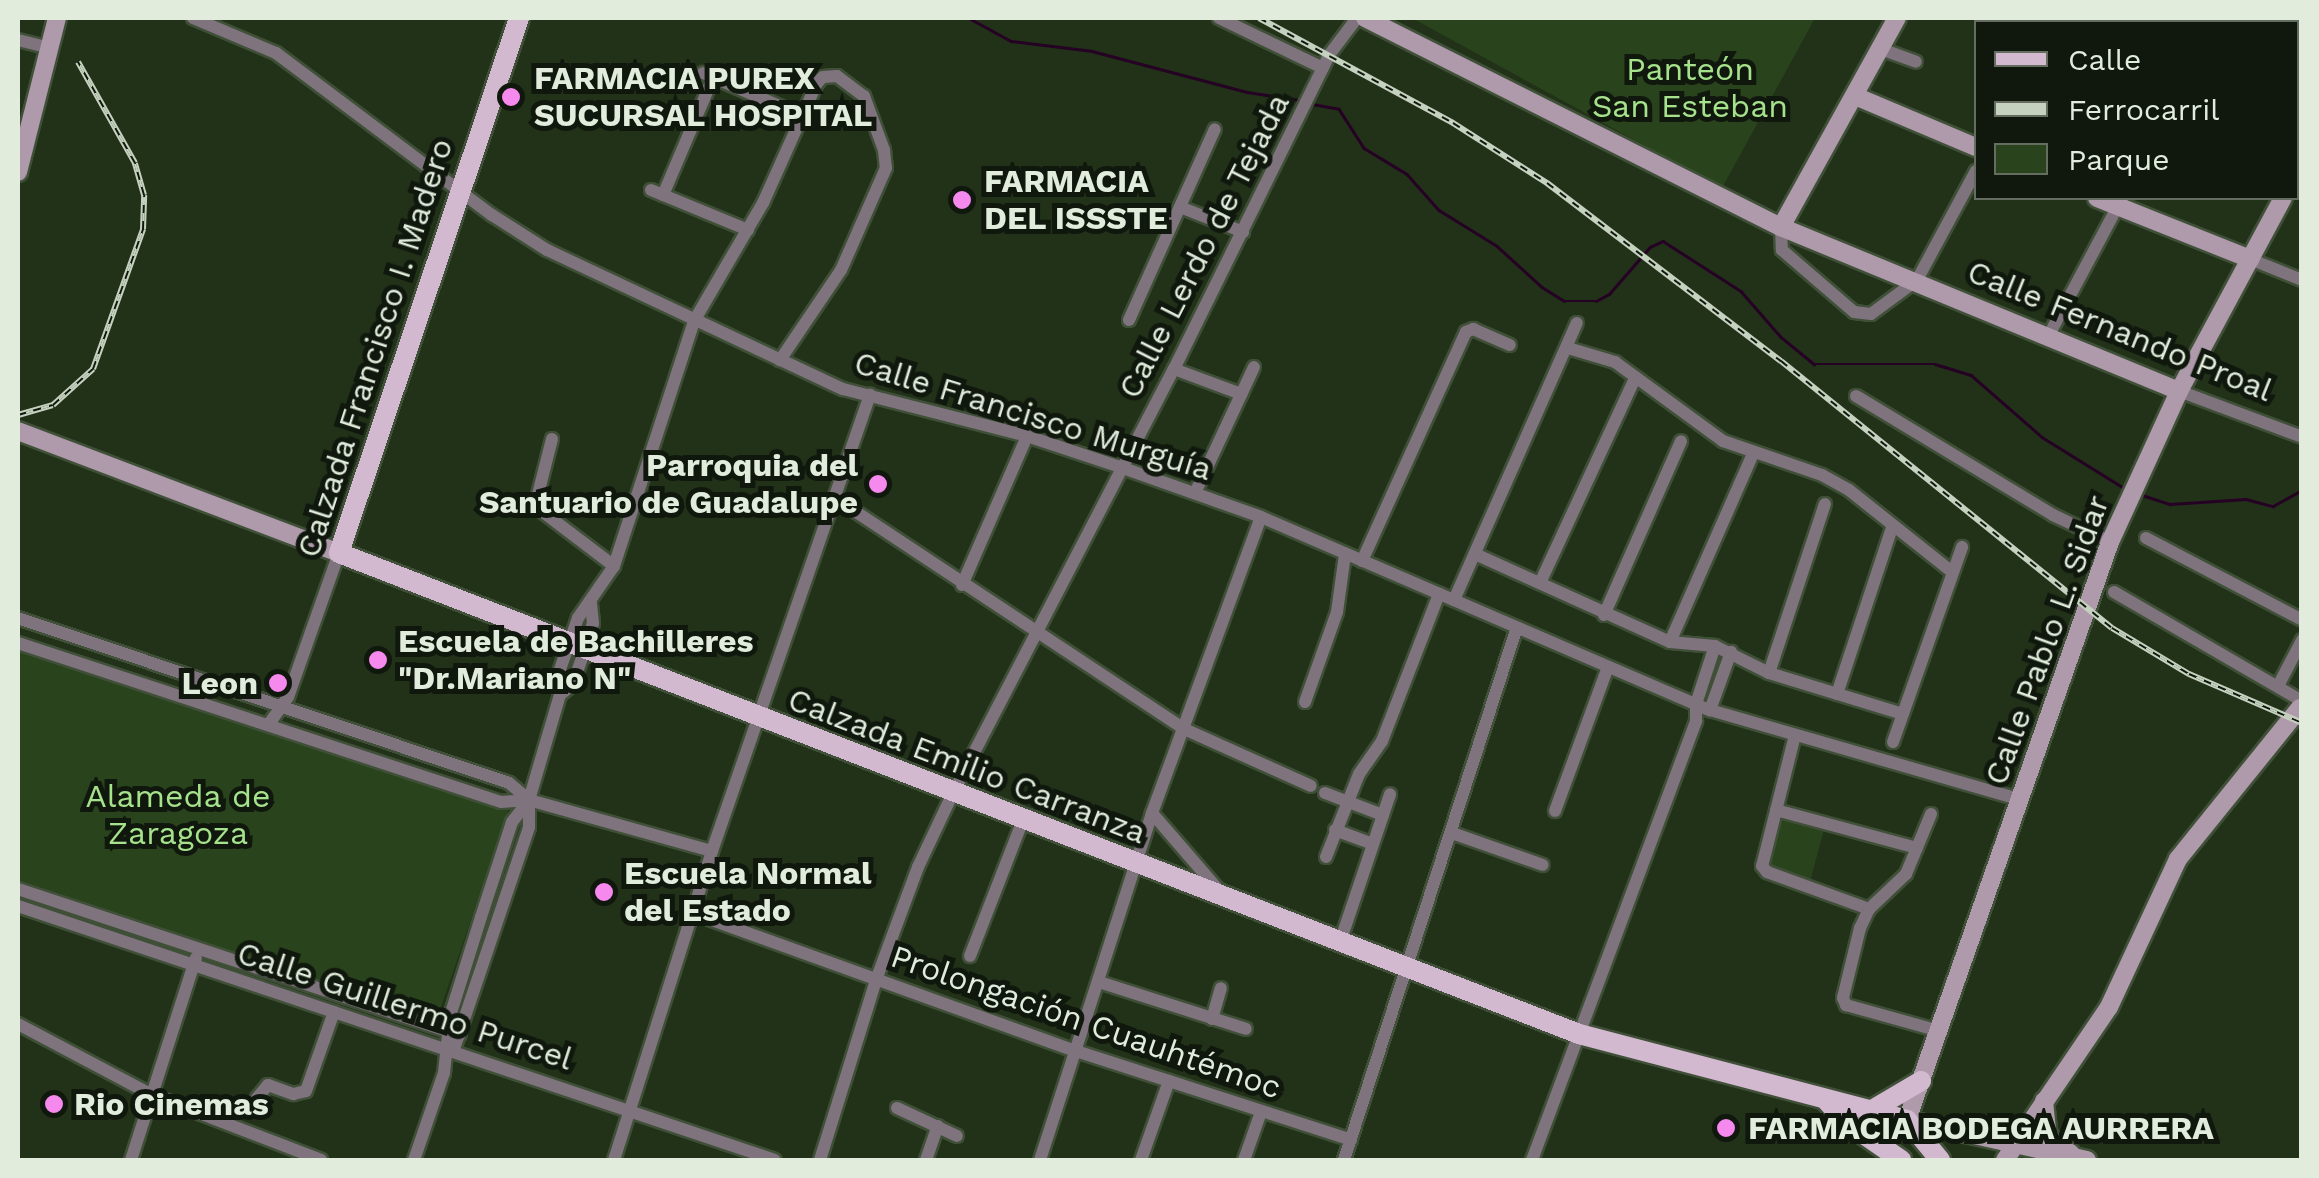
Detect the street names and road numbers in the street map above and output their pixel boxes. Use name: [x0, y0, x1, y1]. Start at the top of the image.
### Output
street label: Calle Lerdo de Tejada: [1110, 87, 1298, 405]
street label: Calzada Francisco I. Madero: [289, 133, 461, 563]
street label: Calle Fernando Proal: [1962, 252, 2278, 410]
street label: Calle Francisco Murguía: [850, 343, 1216, 489]
street label: Calle Pablo L. Sidar: [1977, 490, 2117, 790]
street label: Calzada Emilio Carranza: [782, 680, 1152, 852]
street label: Calle Guillermo Purcel: [233, 934, 577, 1078]
street label: Prolongación Cuauhtémoc: [886, 937, 1286, 1107]

